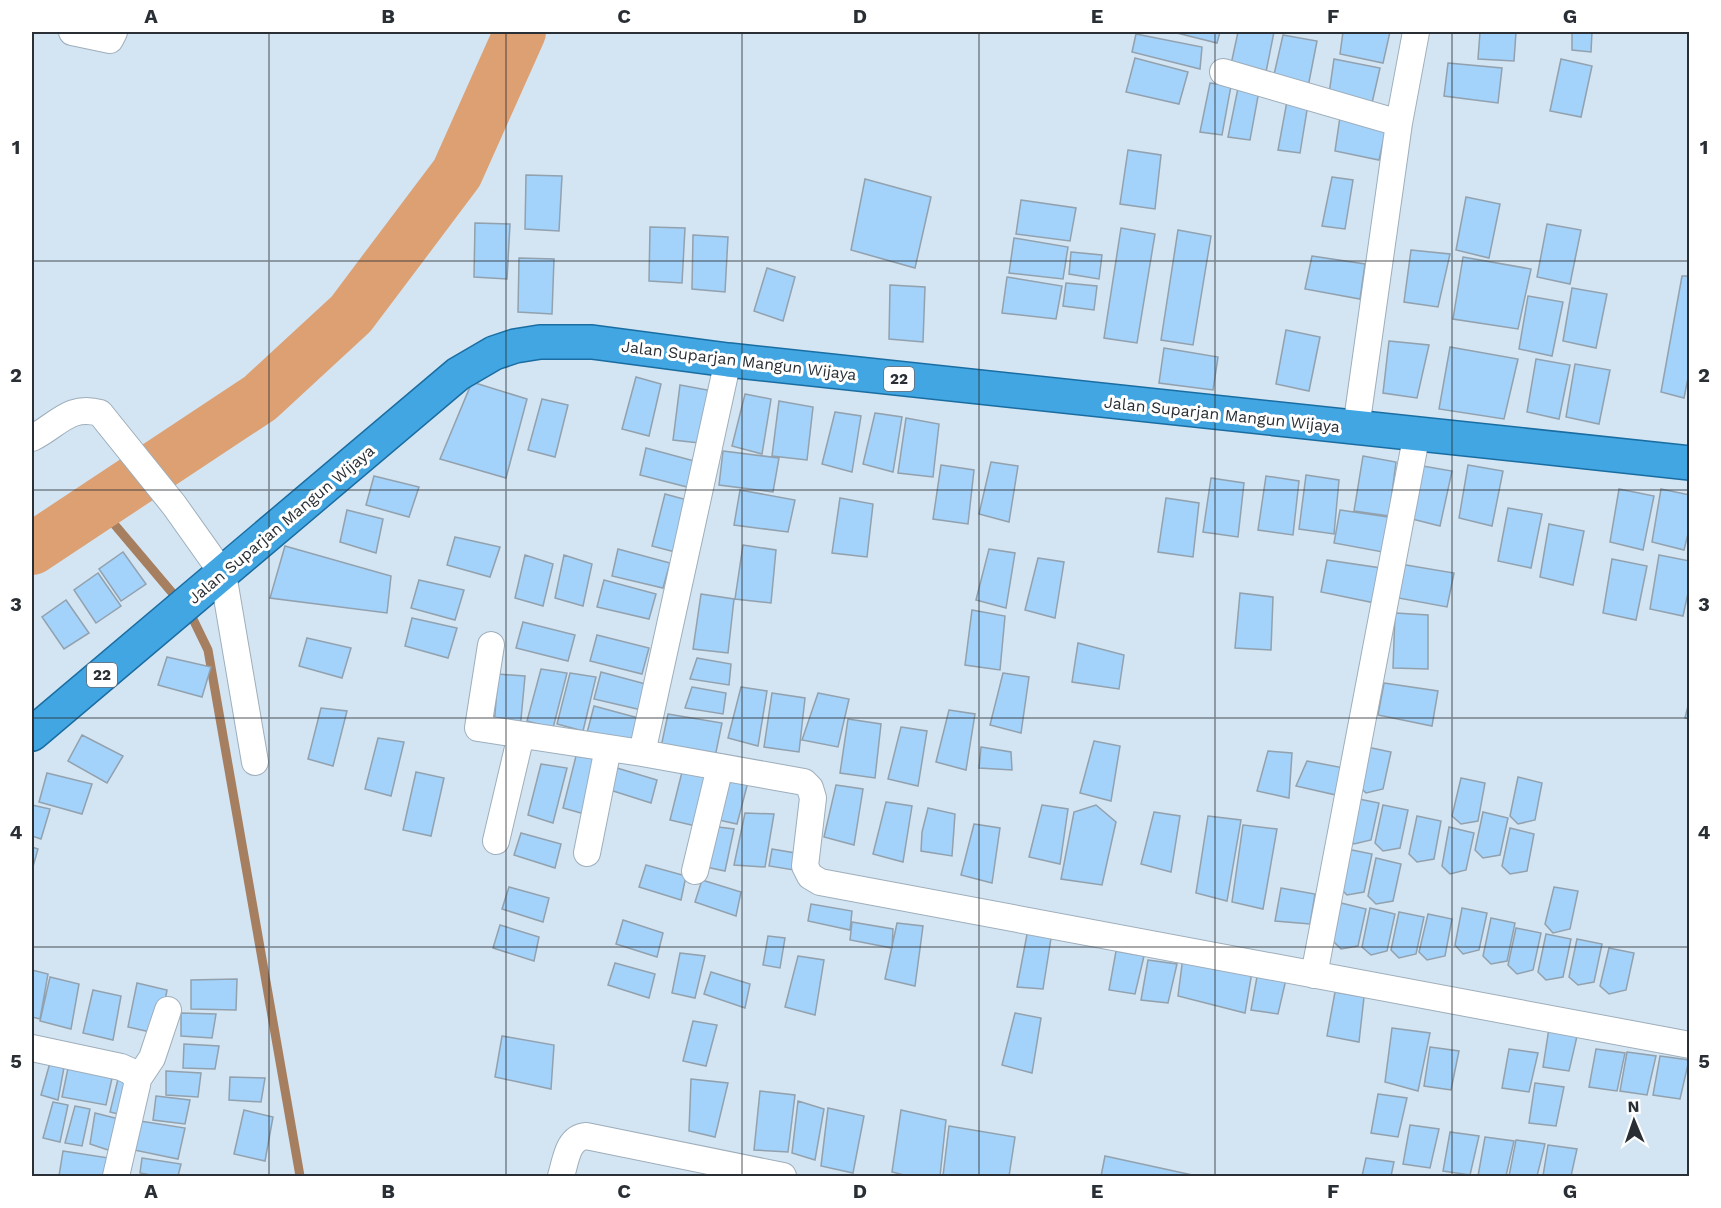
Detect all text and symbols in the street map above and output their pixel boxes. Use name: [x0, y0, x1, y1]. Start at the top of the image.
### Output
text: A: [144, 4, 158, 28]
text: B: [381, 4, 395, 28]
text: C: [617, 4, 631, 28]
text: D: [853, 4, 867, 28]
text: E: [1091, 4, 1103, 28]
text: F: [1327, 4, 1339, 28]
text: G: [1563, 4, 1577, 28]
text: 1: [12, 135, 20, 159]
text: 1: [1700, 135, 1708, 159]
street label: Jalan Suparjan Mangun Wijaya: [620, 337, 858, 384]
text: 2: [10, 363, 22, 387]
text: 2: [1698, 363, 1710, 387]
road number: 22: [884, 367, 914, 391]
street label: Jalan Suparjan Mangun Wijaya: [1103, 393, 1341, 436]
street label: Jalan Suparjan Mangun Wijaya: [184, 441, 378, 608]
text: 3: [10, 592, 22, 616]
text: 3: [1698, 592, 1710, 616]
road number: 22: [87, 663, 117, 687]
text: 4: [10, 820, 23, 844]
text: 4: [1698, 820, 1711, 844]
text: 5: [10, 1049, 22, 1073]
text: 5: [1698, 1049, 1710, 1073]
north arrow: [1604, 1091, 1664, 1151]
text: N: [1627, 1097, 1640, 1116]
text: A: [144, 1179, 158, 1203]
text: B: [381, 1179, 395, 1203]
text: C: [617, 1179, 631, 1203]
text: D: [853, 1179, 867, 1203]
text: E: [1091, 1179, 1103, 1203]
text: F: [1327, 1179, 1339, 1203]
text: G: [1563, 1179, 1577, 1203]

